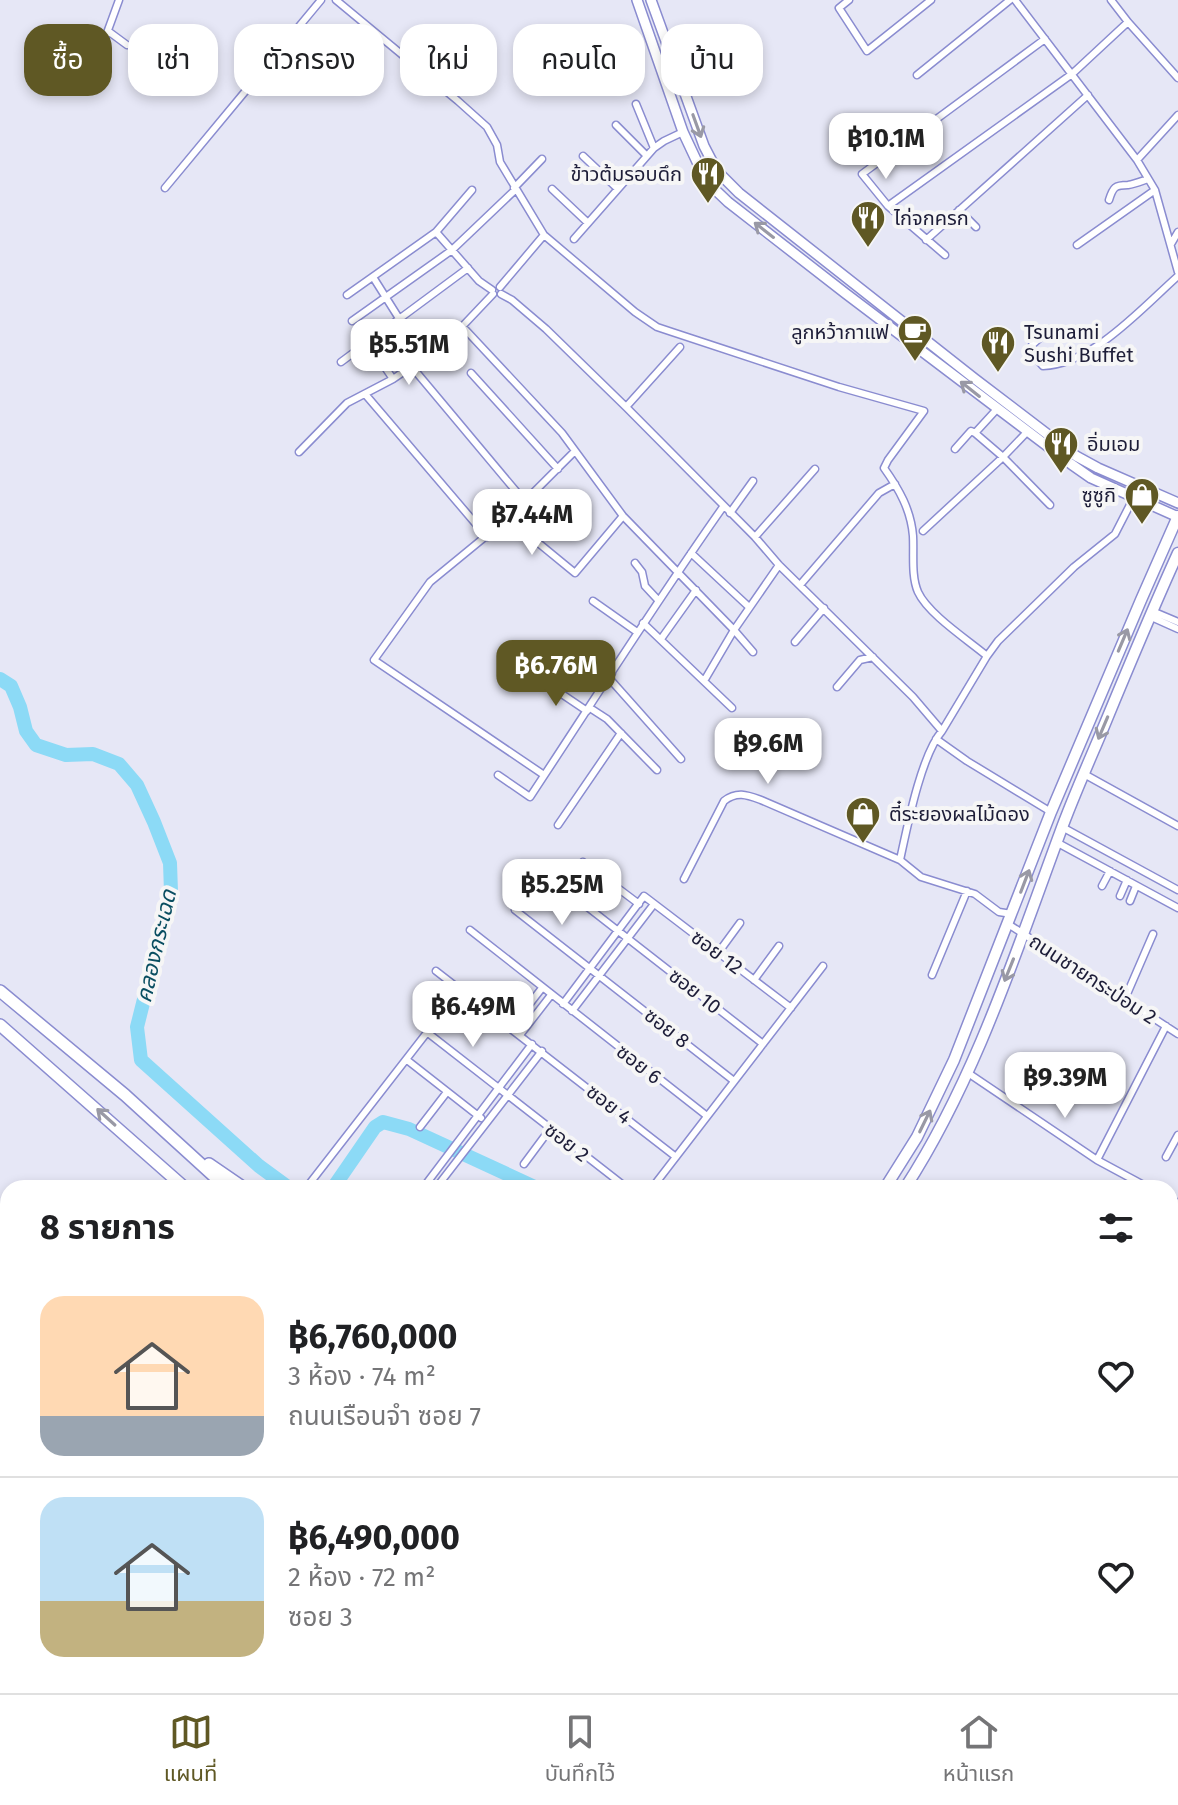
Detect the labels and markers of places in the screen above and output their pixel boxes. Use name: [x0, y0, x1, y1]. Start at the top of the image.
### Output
pin: ฿10.1M: [821, 113, 951, 181]
restaurant icon: ข้าวต้มรอบดึก: [689, 155, 727, 205]
place label: ข้าวต้มรอบดึก: [570, 162, 682, 186]
restaurant icon: ไก่จกครก: [849, 199, 887, 249]
place label: ไก่จกครก: [893, 206, 969, 230]
cafe icon: ลูกหว้ากาแฟ: [896, 313, 934, 363]
pin: ฿5.51M: [344, 319, 474, 387]
place label: ลูกหว้ากาแฟ: [791, 320, 889, 345]
place label: Tsunami Sushi Buffet: [1024, 320, 1134, 367]
restaurant icon: Tsunami Sushi Buffet: [979, 324, 1017, 374]
restaurant icon: อิ่มเอม: [1042, 425, 1080, 475]
place label: อิ่มเอม: [1087, 431, 1140, 456]
shop icon: ซูซูกิ: [1123, 476, 1161, 526]
place label: ซูซูกิ: [1082, 483, 1116, 508]
pin: ฿7.44M: [467, 489, 597, 557]
pin: ฿6.76M: [491, 640, 621, 708]
pin: ฿9.6M: [712, 718, 824, 786]
shop icon: ตี๋ระยองผลไม้ดอง: [844, 795, 882, 845]
place label: ตี๋ระยองผลไม้ดอง: [889, 800, 1030, 826]
pin: ฿5.25M: [497, 859, 627, 927]
pin: ฿6.49M: [408, 981, 538, 1049]
pin: ฿9.39M: [1000, 1052, 1130, 1120]

